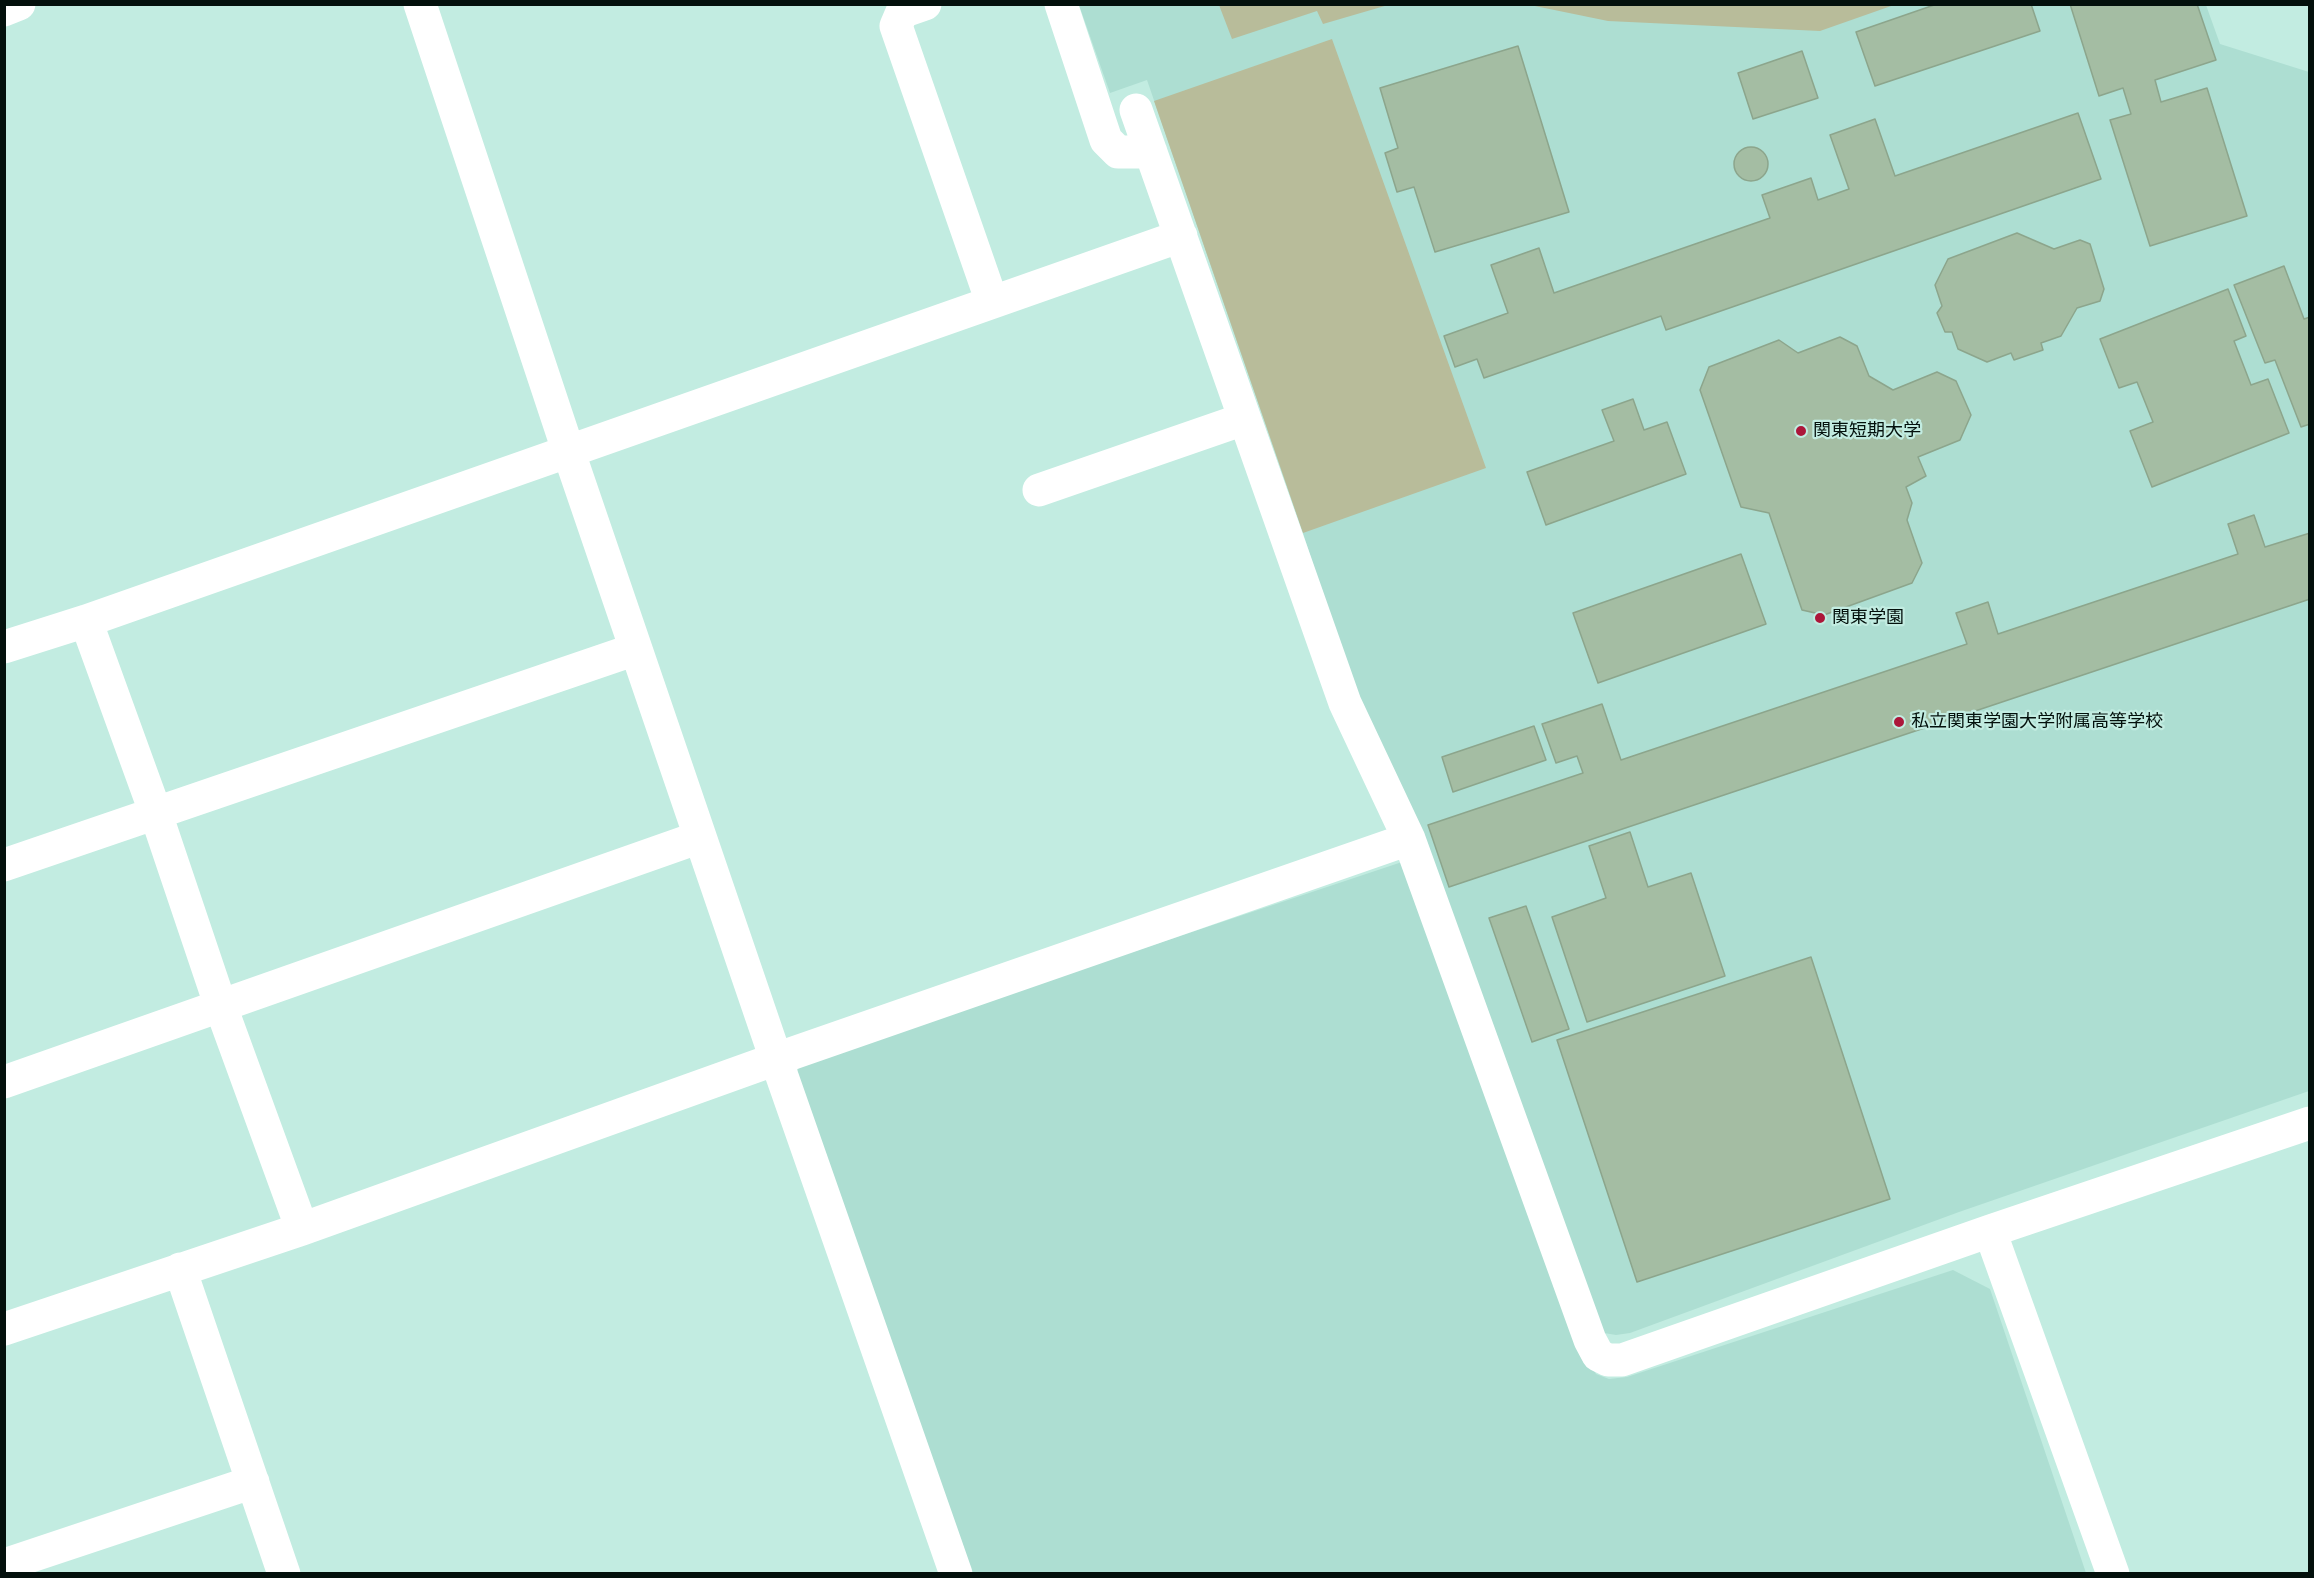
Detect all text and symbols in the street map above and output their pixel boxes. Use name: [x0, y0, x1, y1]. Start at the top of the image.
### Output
place label: 関東短期大学: [1813, 420, 1921, 442]
marker: 関東短期大学: [1794, 424, 1808, 438]
place label: 関東学園: [1832, 607, 1904, 629]
marker: 関東学園: [1813, 611, 1827, 625]
place label: 私立関東学園大学附属高等学校: [1911, 711, 2163, 733]
marker: 私立関東学園大学附属高等学校: [1892, 715, 1906, 729]

